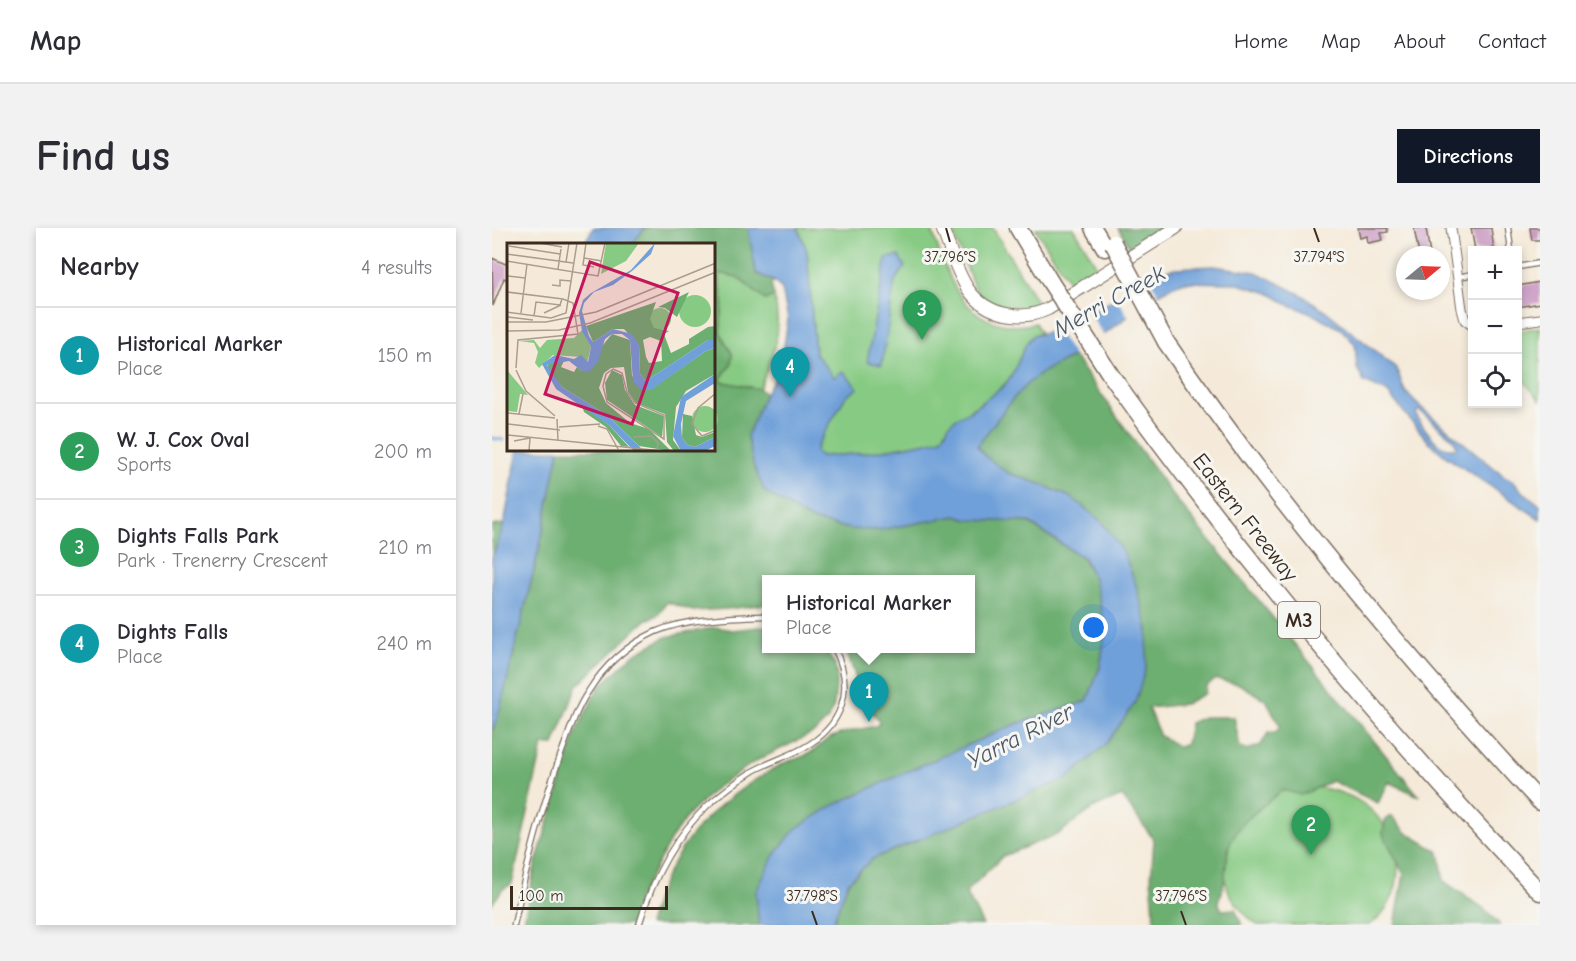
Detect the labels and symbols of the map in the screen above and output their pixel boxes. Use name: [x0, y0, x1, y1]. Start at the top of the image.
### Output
inset map: [507, 243, 716, 452]
north arrow: [1396, 246, 1450, 300]
text: 37.796°S: [924, 248, 976, 266]
text: 37.794°S: [1293, 248, 1345, 266]
water label: Merri Creek: [1047, 259, 1170, 344]
pin: 3: [902, 291, 942, 340]
pin: 4: [770, 348, 810, 397]
street label: Eastern Freeway: [1187, 448, 1303, 587]
road number: M3: [1278, 602, 1320, 638]
your location: [1079, 613, 1108, 642]
pin: 1: [850, 672, 889, 722]
water label: Yarra River: [962, 697, 1079, 775]
pin: 2: [1292, 806, 1330, 855]
scale bar: [510, 883, 668, 910]
text: 37.798°S: [786, 887, 838, 905]
text: 37.796°S: [1155, 887, 1207, 905]

